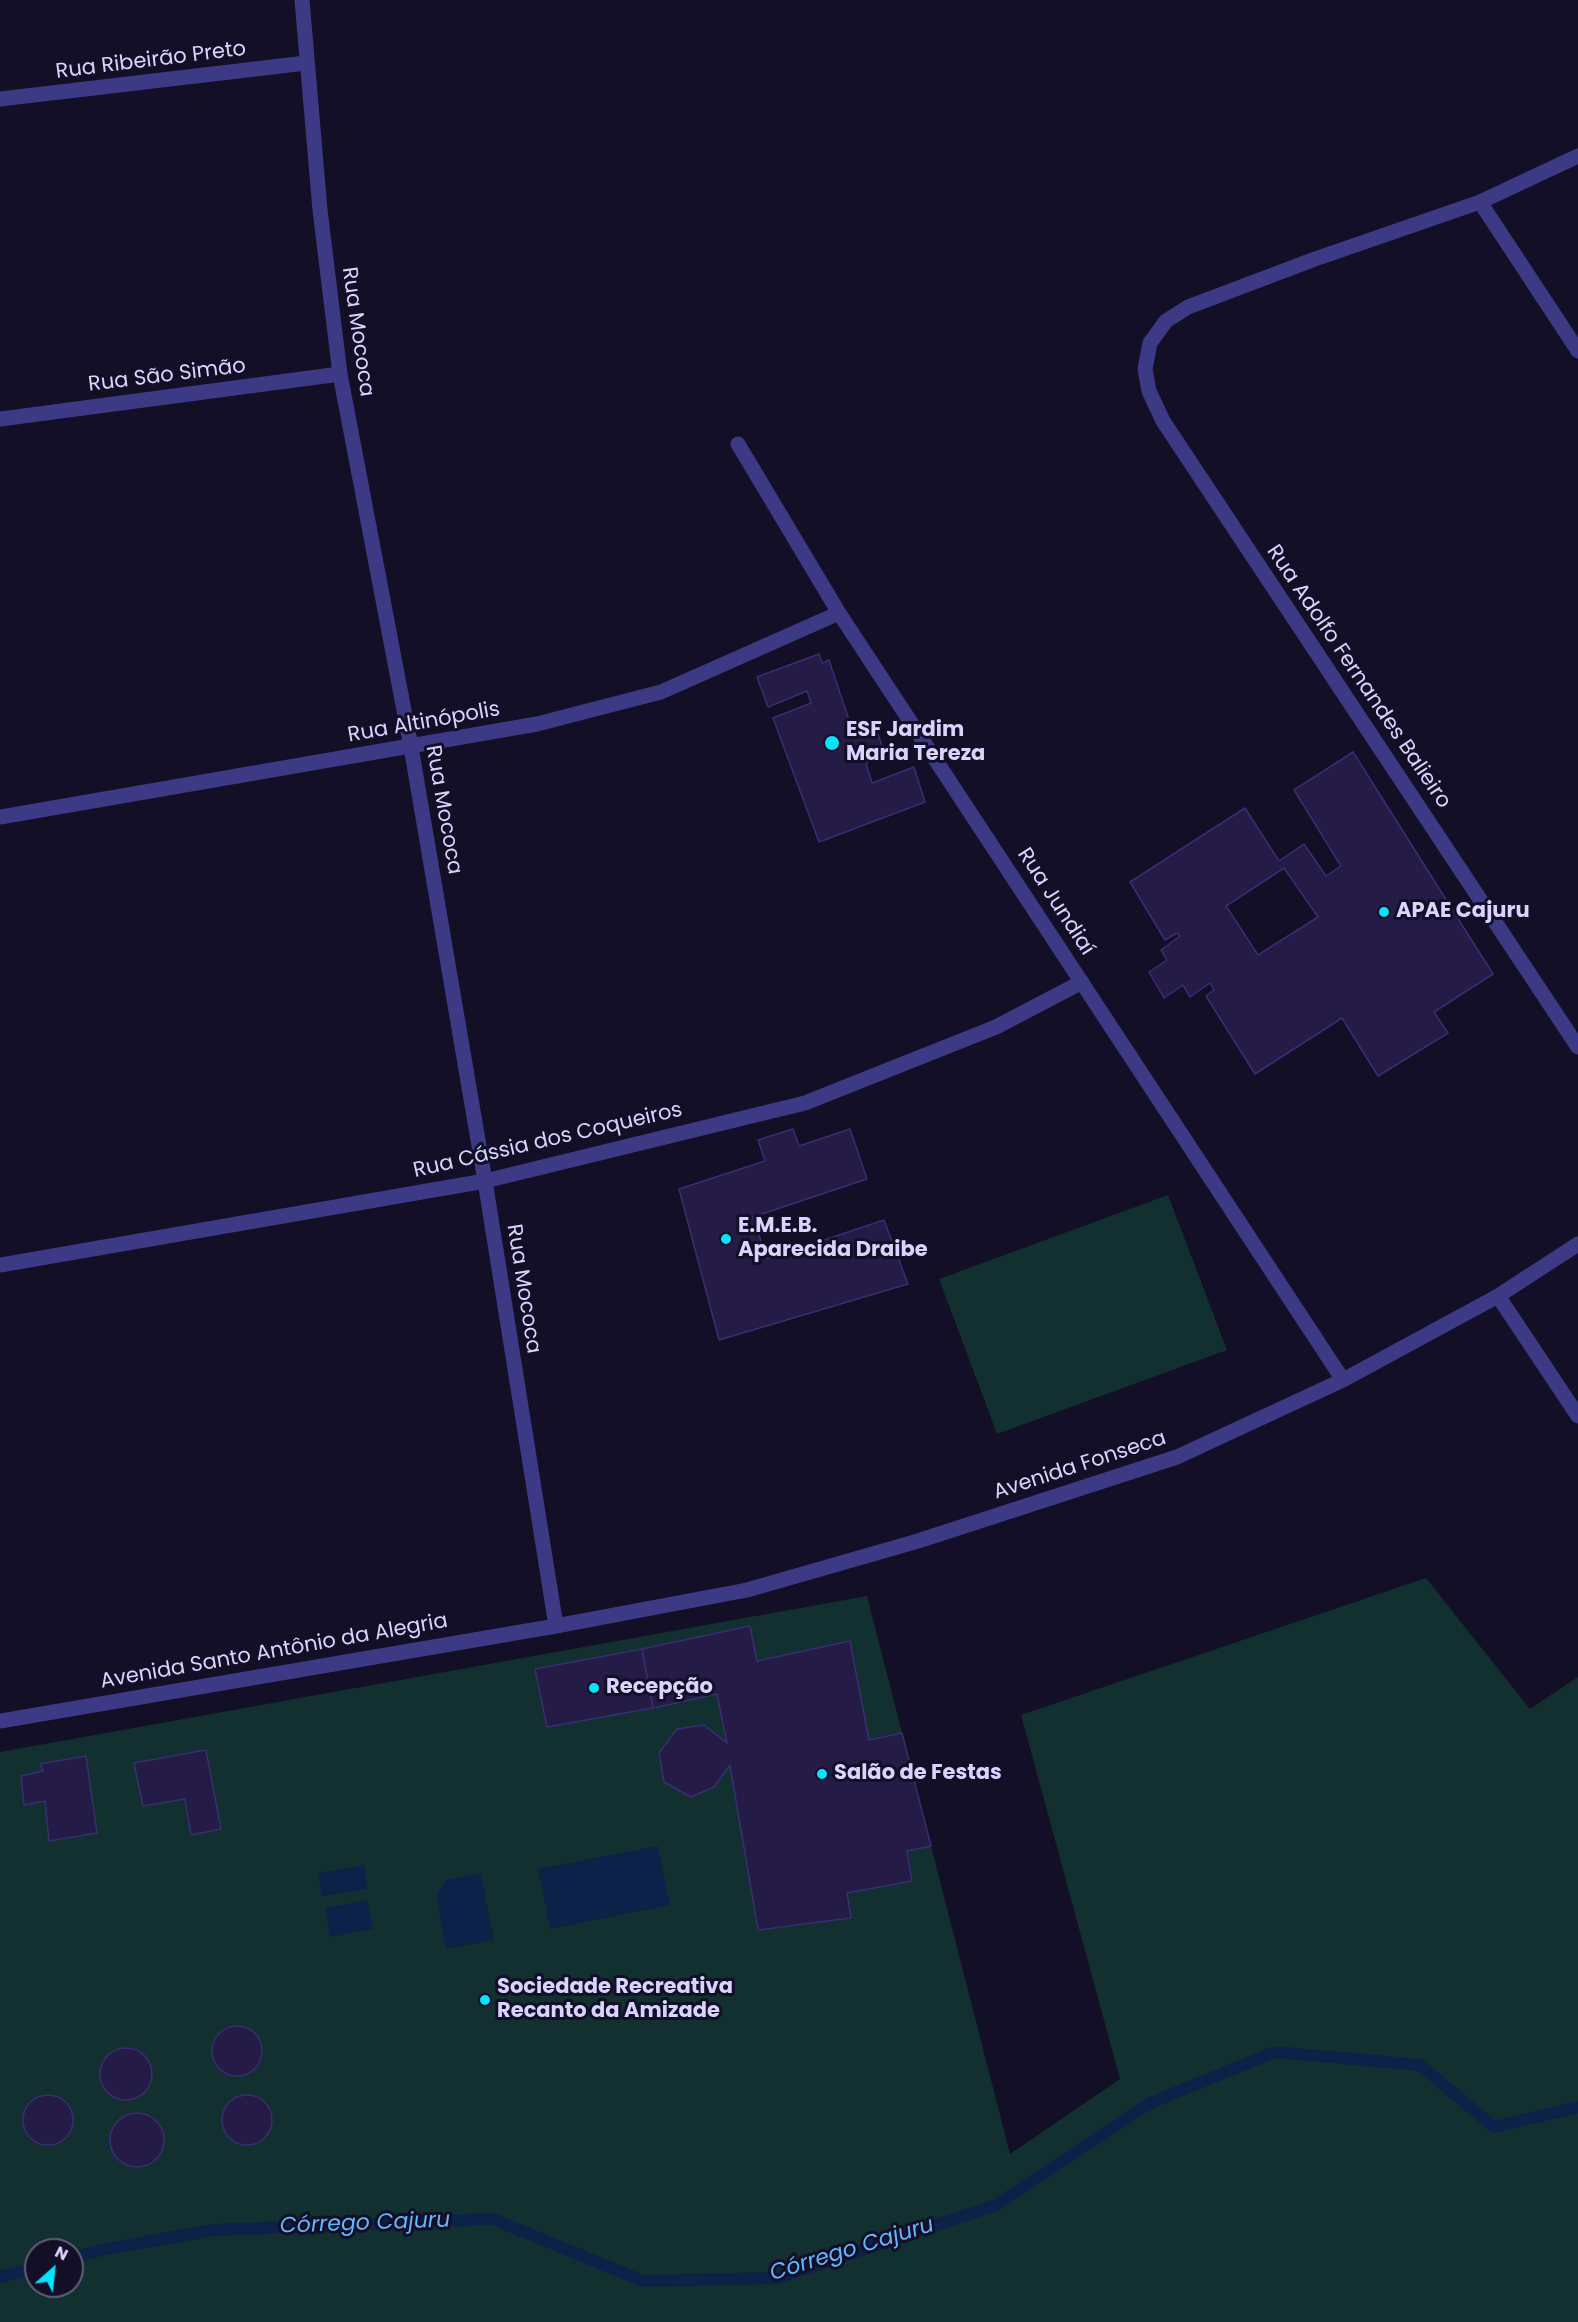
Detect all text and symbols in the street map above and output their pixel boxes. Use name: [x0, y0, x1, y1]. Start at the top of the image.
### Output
street label: Rua Ribeirão Preto: [54, 37, 248, 85]
street label: Rua Mococa: [335, 266, 379, 398]
street label: Rua São Simão: [87, 354, 247, 398]
street label: Rua Adolfo Fernandes Balieiro: [1260, 541, 1456, 813]
street label: Rua Altinópolis: [346, 697, 502, 749]
place label: ESF Jardim Maria Tereza: [846, 718, 985, 768]
marker: ESF Jardim Maria Tereza: [823, 734, 841, 752]
street label: Rua Mococa: [419, 743, 467, 877]
street label: Rua Jundiaí: [1011, 844, 1099, 960]
place label: APAE Cajuru: [1396, 899, 1530, 925]
marker: APAE Cajuru: [1377, 905, 1391, 919]
street label: Rua Cássia dos Coqueiros: [411, 1098, 685, 1184]
place label: E.M.E.B. Aparecida Draibe: [738, 1214, 928, 1264]
street label: Rua Mococa: [500, 1223, 546, 1355]
marker: E.M.E.B. Aparecida Draibe: [719, 1232, 733, 1246]
street label: Avenida Fonseca: [991, 1426, 1169, 1506]
street label: Avenida Santo Antônio da Alegria: [98, 1609, 450, 1695]
place label: Recepção: [606, 1675, 713, 1701]
marker: Recepção: [587, 1681, 601, 1695]
place label: Salão de Festas: [834, 1761, 1002, 1787]
marker: Salão de Festas: [815, 1767, 829, 1781]
place label: Sociedade Recreativa Recanto da Amizade: [497, 1975, 733, 2025]
marker: Sociedade Recreativa Recanto da Amizade: [478, 1993, 492, 2007]
water label: Córrego Cajuru: [279, 2208, 451, 2240]
water label: Córrego Cajuru: [767, 2212, 937, 2288]
north arrow: [24, 2238, 84, 2298]
text: N: [51, 2240, 72, 2266]

